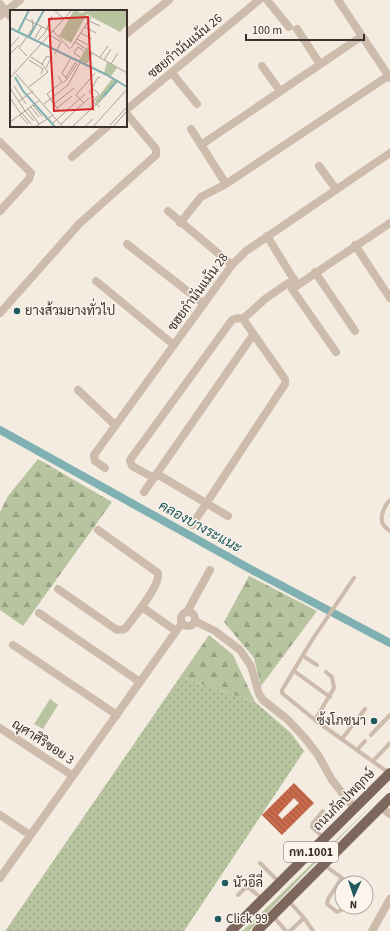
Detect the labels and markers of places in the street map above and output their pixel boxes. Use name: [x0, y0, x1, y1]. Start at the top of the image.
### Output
place label: ยางส้วมยางทั่วไป: [25, 298, 115, 320]
marker: ยางส้วมยางทั่วไป: [12, 306, 22, 316]
place label: ซ้งโภชนา: [317, 711, 366, 730]
marker: ซ้งโภชนา: [369, 716, 379, 726]
place label: นัวอีลี่: [233, 870, 263, 892]
marker: นัวอีลี่: [220, 878, 230, 888]
place label: Click 99: [226, 910, 268, 928]
marker: Click 99: [213, 914, 223, 924]

